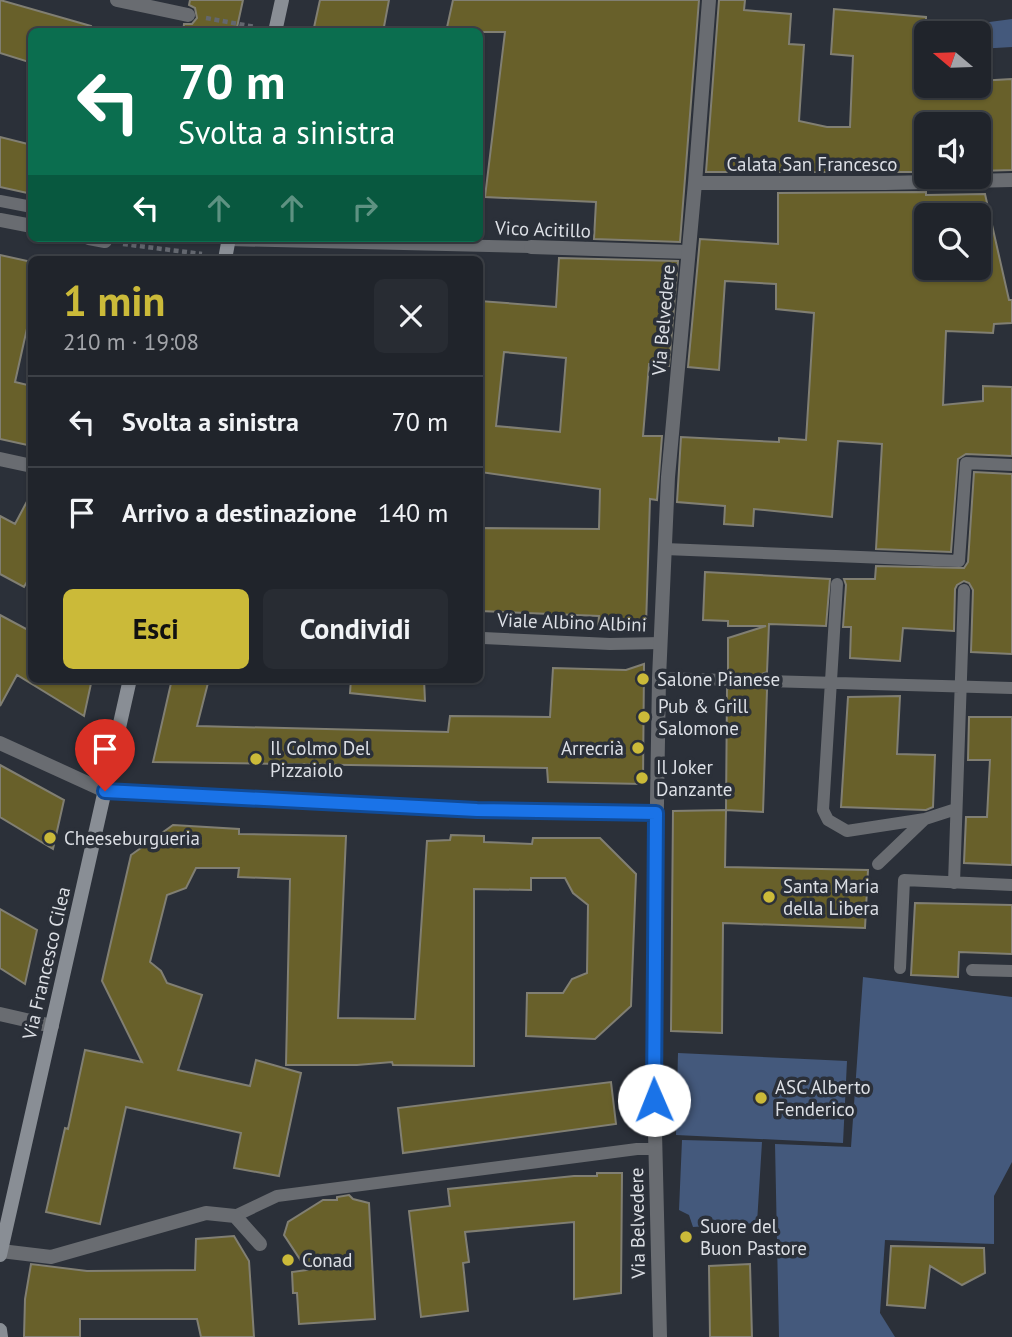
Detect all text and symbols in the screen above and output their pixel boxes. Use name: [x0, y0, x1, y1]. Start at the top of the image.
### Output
north arrow: [914, 21, 990, 98]
map controls: [914, 21, 991, 280]
text: 70 m: [178, 49, 285, 113]
icon: left: [63, 56, 154, 147]
text: Svolta a sinistra: [178, 111, 395, 153]
button: sound: [914, 112, 991, 189]
street label: Calata San Francesco: [726, 152, 898, 176]
icon: left: [127, 189, 165, 227]
icon: ahead: [200, 189, 238, 227]
icon: ahead: [273, 189, 311, 227]
icon: right: [346, 189, 384, 227]
button: search: [914, 203, 991, 280]
street label: Vico Acitillo: [494, 215, 591, 243]
street label: Via Belvedere: [646, 264, 680, 377]
text: 1 min: [63, 273, 165, 328]
button: close: [374, 279, 448, 353]
text: 210 m · 19:08: [63, 327, 199, 356]
icon: left: [63, 403, 101, 441]
text: Svolta a sinistra: [122, 405, 299, 438]
text: 70 m: [392, 405, 448, 438]
icon: arrive: [63, 494, 101, 532]
text: Arrivo a destinazione: [122, 496, 357, 529]
text: 140 m: [378, 496, 448, 529]
button: Esci: [63, 589, 249, 669]
button: Condividi: [263, 589, 448, 669]
street label: Viale Albino Albini: [496, 607, 647, 637]
place label: Salone Pianese: [657, 667, 780, 691]
marker: Salone Pianese: [635, 671, 651, 687]
place label: Pub & Grill Salomone: [658, 694, 749, 740]
marker: Pub & Grill Salomone: [636, 709, 652, 725]
pin: [75, 719, 135, 791]
icon: arrive: [86, 730, 124, 768]
place label: Il Colmo Del Pizzaiolo: [270, 736, 371, 782]
place label: Arrecrià: [561, 736, 624, 760]
marker: Arrecrià: [630, 740, 646, 756]
marker: Il Colmo Del Pizzaiolo: [248, 751, 264, 767]
place label: Il Joker Danzante: [656, 755, 732, 801]
marker: Il Joker Danzante: [634, 770, 650, 786]
place label: Cheeseburgueria: [64, 826, 200, 850]
marker: Cheeseburgueria: [42, 830, 58, 846]
place label: Santa Maria della Libera: [783, 874, 879, 920]
street label: Via Francesco Cilea: [17, 884, 75, 1043]
marker: Santa Maria della Libera: [761, 889, 777, 905]
position arrow: [617, 1063, 691, 1137]
place label: ASC Alberto Fenderico: [775, 1075, 871, 1121]
marker: ASC Alberto Fenderico: [753, 1090, 769, 1106]
street label: Via Belvedere: [624, 1167, 650, 1280]
place label: Suore del Buon Pastore: [700, 1214, 807, 1260]
marker: Suore del Buon Pastore: [678, 1229, 694, 1245]
place label: Conad: [302, 1248, 352, 1272]
marker: Conad: [280, 1252, 296, 1268]

